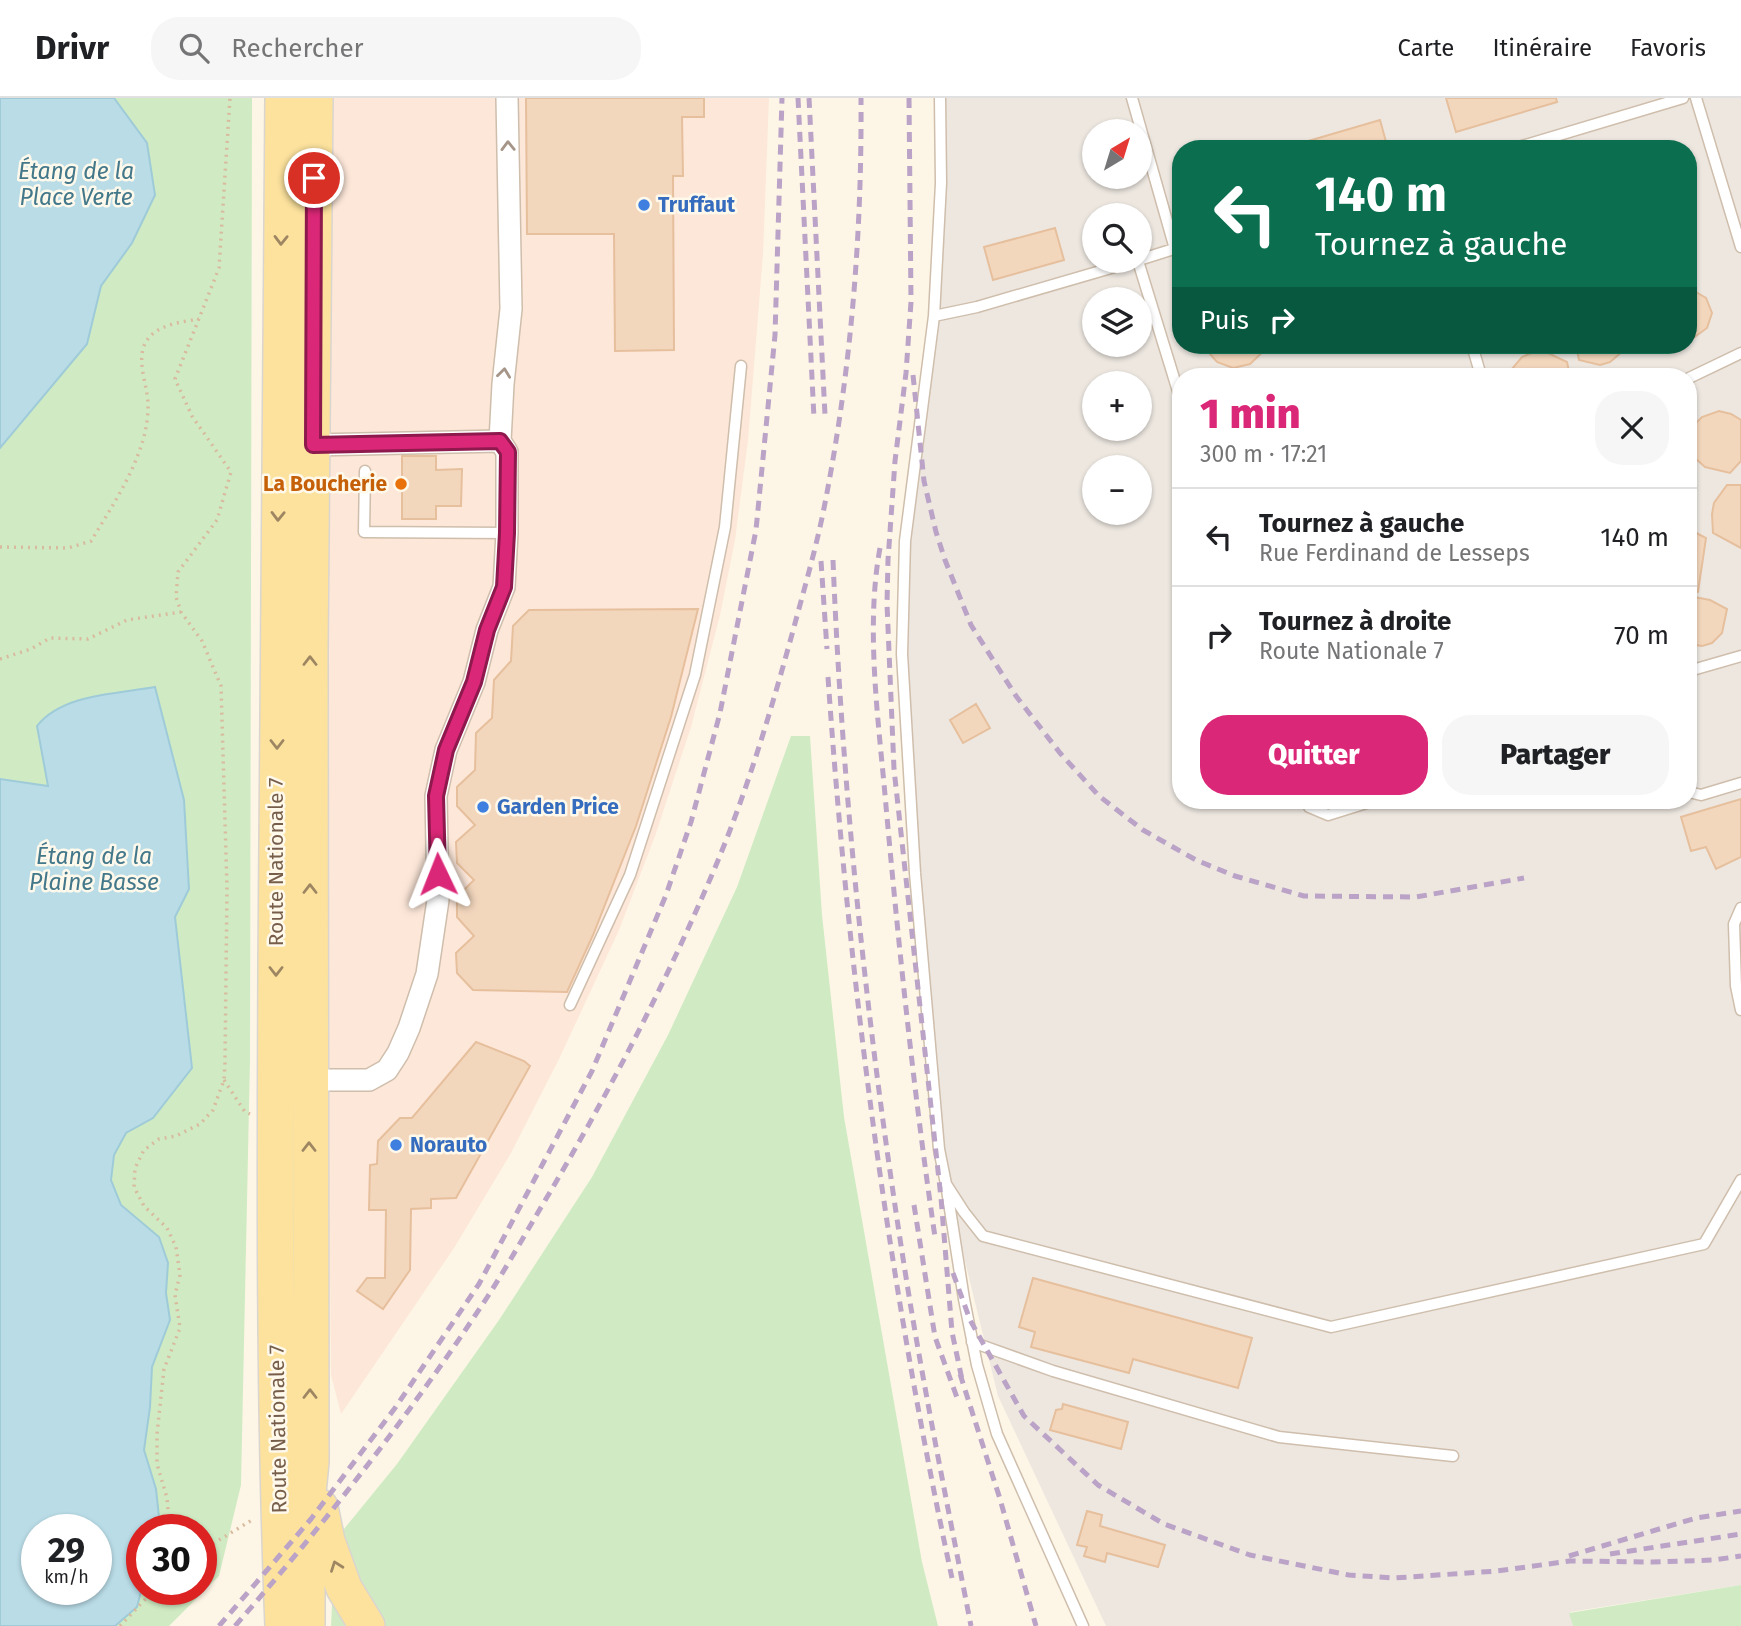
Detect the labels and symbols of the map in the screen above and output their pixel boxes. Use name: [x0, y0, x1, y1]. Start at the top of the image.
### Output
north arrow: [1082, 119, 1152, 189]
one-way arrow: [500, 140, 516, 150]
pin: [284, 148, 344, 208]
water label: Étang de la Place Verte: [18, 156, 134, 211]
place label: Truffaut: [658, 192, 736, 218]
marker: Truffaut: [636, 197, 652, 213]
one-way arrow: [274, 234, 289, 245]
one-way arrow: [496, 367, 511, 378]
place label: La Boucherie: [263, 471, 387, 497]
marker: La Boucherie: [393, 476, 409, 492]
one-way arrow: [270, 511, 286, 522]
one-way arrow: [302, 656, 318, 666]
one-way arrow: [269, 739, 285, 749]
street label: Route Nationale 7: [263, 778, 289, 946]
place label: Garden Price: [497, 794, 619, 820]
marker: Garden Price: [475, 799, 491, 815]
position arrow: [401, 837, 475, 911]
water label: Étang de la Plaine Basse: [29, 841, 159, 896]
one-way arrow: [302, 883, 318, 894]
one-way arrow: [268, 966, 284, 977]
place label: Norauto: [410, 1132, 487, 1158]
marker: Norauto: [388, 1137, 404, 1153]
one-way arrow: [301, 1141, 317, 1152]
street label: Route Nationale 7: [264, 1344, 292, 1514]
one-way arrow: [302, 1388, 318, 1399]
speed limit sign: 30: [126, 1514, 217, 1605]
one-way arrow: [330, 1560, 344, 1572]

